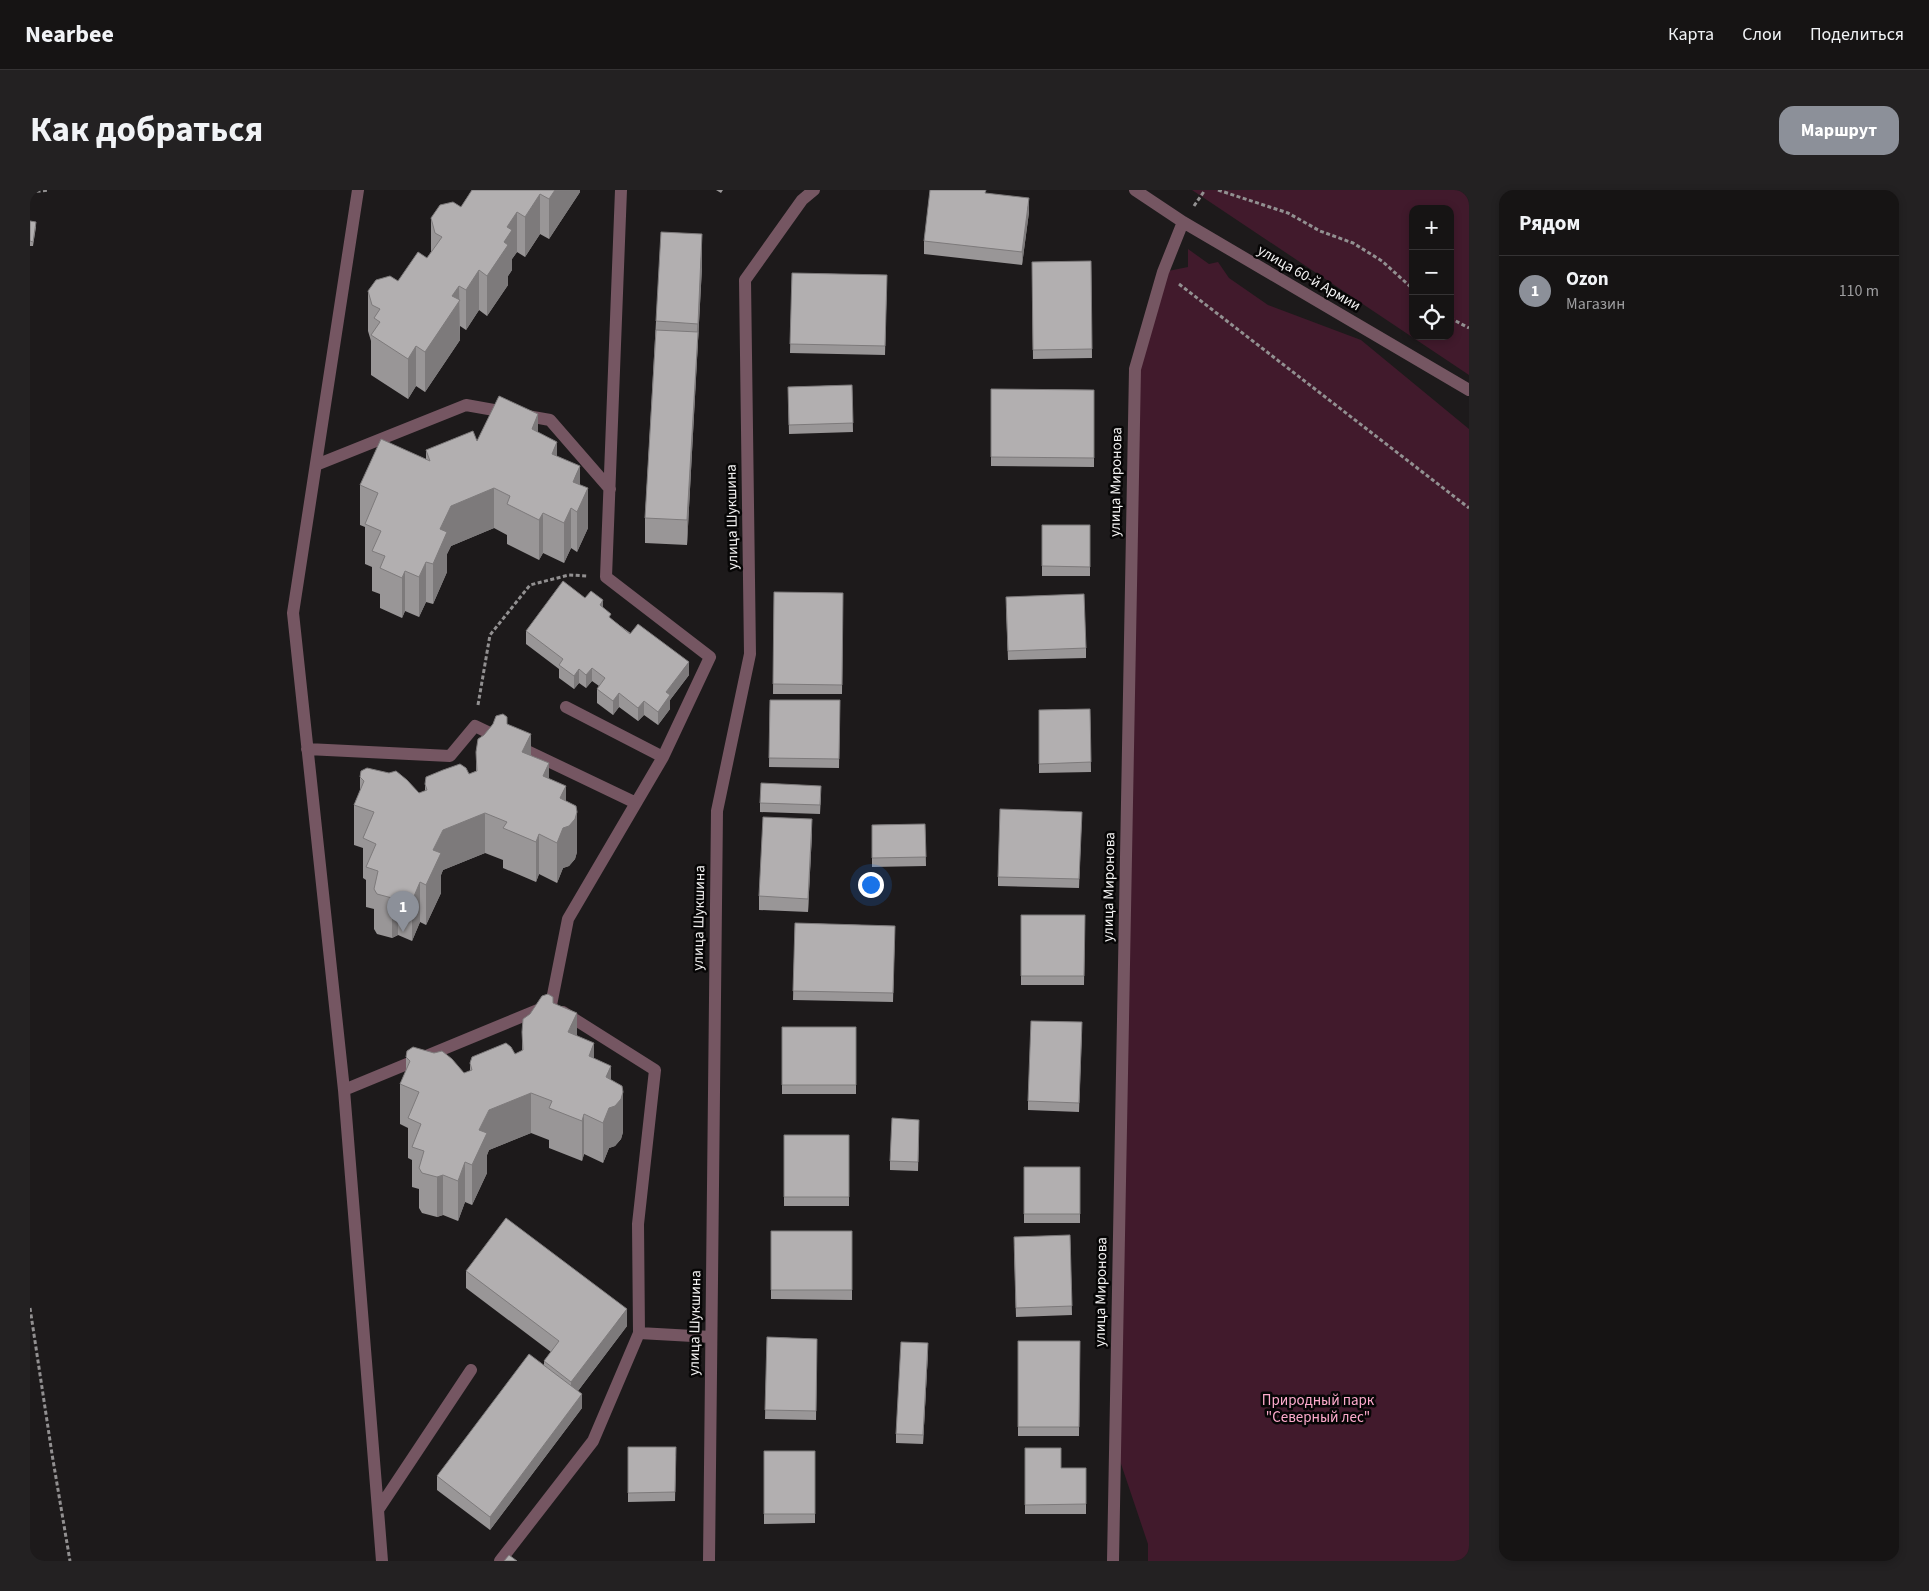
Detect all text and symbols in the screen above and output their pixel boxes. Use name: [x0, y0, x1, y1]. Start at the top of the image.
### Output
text: Nearbee: [25, 17, 114, 52]
text: Карта: [1668, 22, 1714, 47]
text: Слои: [1742, 22, 1782, 47]
text: Поделиться: [1810, 22, 1904, 47]
text: Как добраться: [30, 105, 263, 155]
button: Маршрут: [1779, 106, 1899, 155]
map controls: [1409, 205, 1454, 340]
button: +: [1409, 205, 1454, 250]
text: Рядом: [1519, 208, 1580, 238]
street label: улица 60-й Армии: [1253, 240, 1365, 316]
button: −: [1409, 250, 1454, 295]
text: Ozon: [1566, 266, 1609, 293]
text: 1: [1531, 280, 1539, 302]
text: 110 m: [1839, 280, 1879, 302]
text: Магазин: [1566, 293, 1625, 315]
button: locate: [1409, 295, 1454, 340]
street label: улица Миронова: [1105, 427, 1127, 537]
street label: улица Шукшина: [721, 464, 743, 570]
street label: улица Миронова: [1098, 832, 1120, 942]
street label: улица Шукшина: [688, 865, 710, 971]
your location: [858, 872, 884, 898]
pin: 1: [387, 891, 419, 932]
street label: улица Миронова: [1090, 1237, 1112, 1347]
street label: улица Шукшина: [684, 1270, 706, 1376]
park label: Природный парк "Северный лес": [1262, 1390, 1375, 1428]

